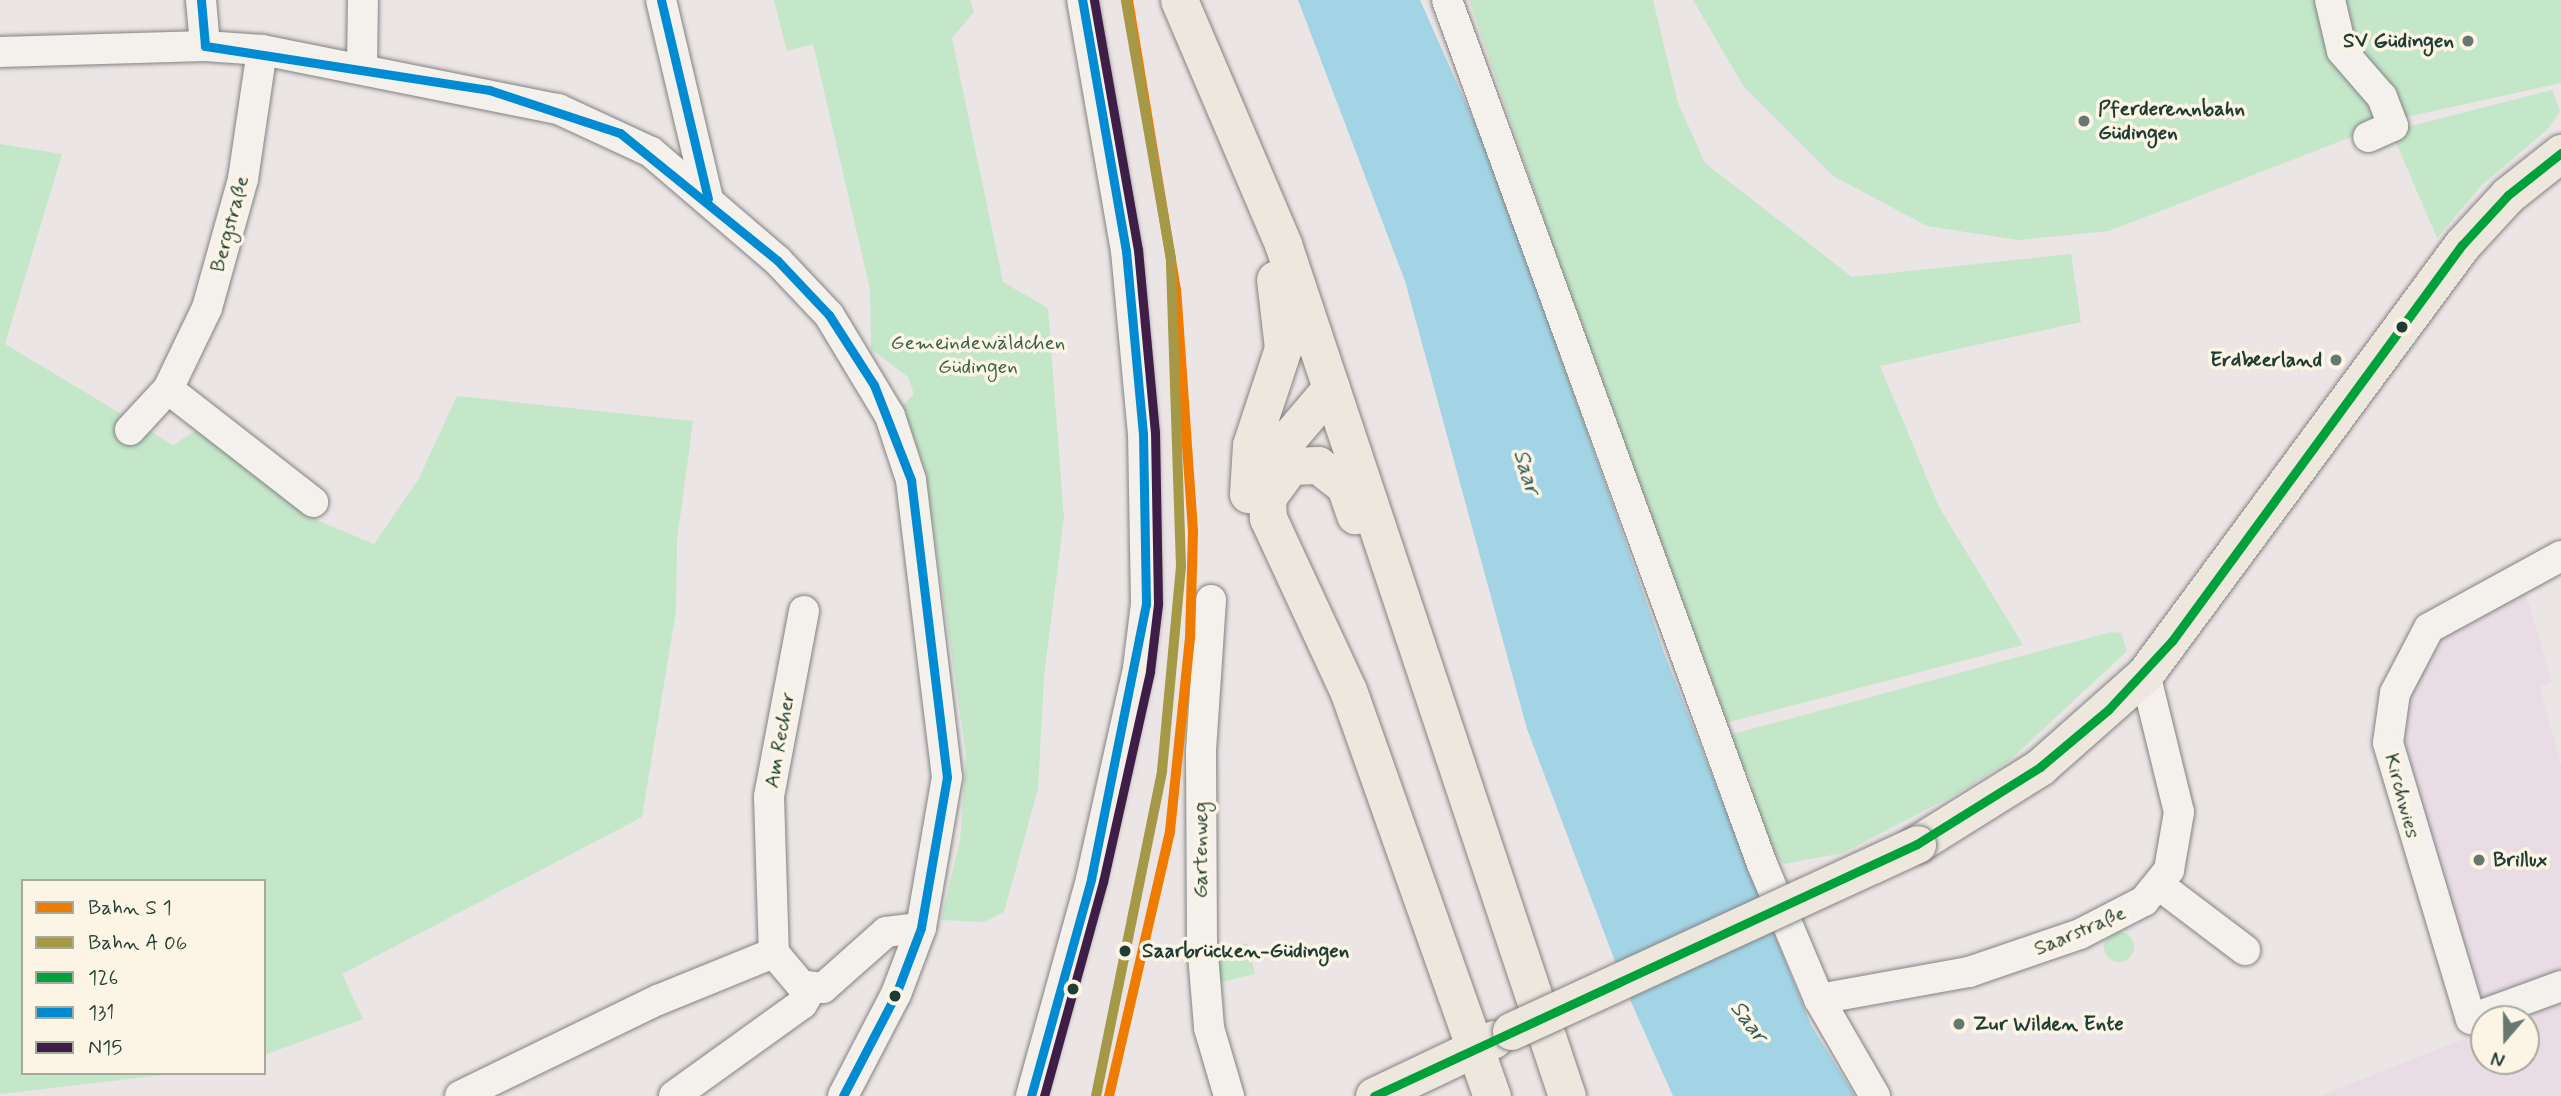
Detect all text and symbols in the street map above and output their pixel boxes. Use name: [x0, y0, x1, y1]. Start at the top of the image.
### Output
place label: SV Güdingen: [2344, 28, 2454, 54]
marker: SV Güdingen: [2460, 33, 2476, 49]
place label: Pferderennbahn Güdingen: [2098, 96, 2245, 146]
marker: Pferderennbahn Güdingen: [2076, 113, 2092, 129]
street label: Bergstraße: [205, 173, 255, 275]
unlabelled marker: [2395, 320, 2409, 334]
park label: Gemeindewäldchen Güdingen: [891, 330, 1065, 380]
place label: Erdbeerland: [2210, 347, 2322, 373]
marker: Erdbeerland: [2328, 352, 2344, 368]
water label: Saar: [1506, 446, 1546, 498]
street label: Am Recher: [759, 689, 801, 791]
street label: Kirchwies: [2379, 751, 2425, 841]
street label: Gartenweg: [1188, 802, 1214, 898]
place label: Brillux: [2493, 847, 2547, 873]
marker: Brillux: [2471, 852, 2487, 868]
legend: [21, 879, 266, 1075]
text: Bahn S 1: [88, 894, 172, 922]
street label: Saarstraße: [2030, 900, 2130, 962]
text: Bahn A 06: [88, 929, 187, 957]
place label: Saarbrücken-Güdingen: [1142, 938, 1349, 964]
marker: Saarbrücken-Güdingen: [1114, 940, 1136, 962]
text: 126: [88, 964, 118, 992]
unlabelled marker: [1066, 982, 1080, 996]
unlabelled marker: [888, 989, 902, 1003]
water label: Saar: [1723, 996, 1773, 1048]
text: 131: [88, 999, 114, 1027]
north arrow: [2470, 1005, 2540, 1075]
place label: Zur Wilden Ente: [1973, 1011, 2119, 1037]
marker: Zur Wilden Ente: [1951, 1016, 1967, 1032]
text: N15: [88, 1034, 123, 1062]
text: N: [2488, 1044, 2509, 1072]

